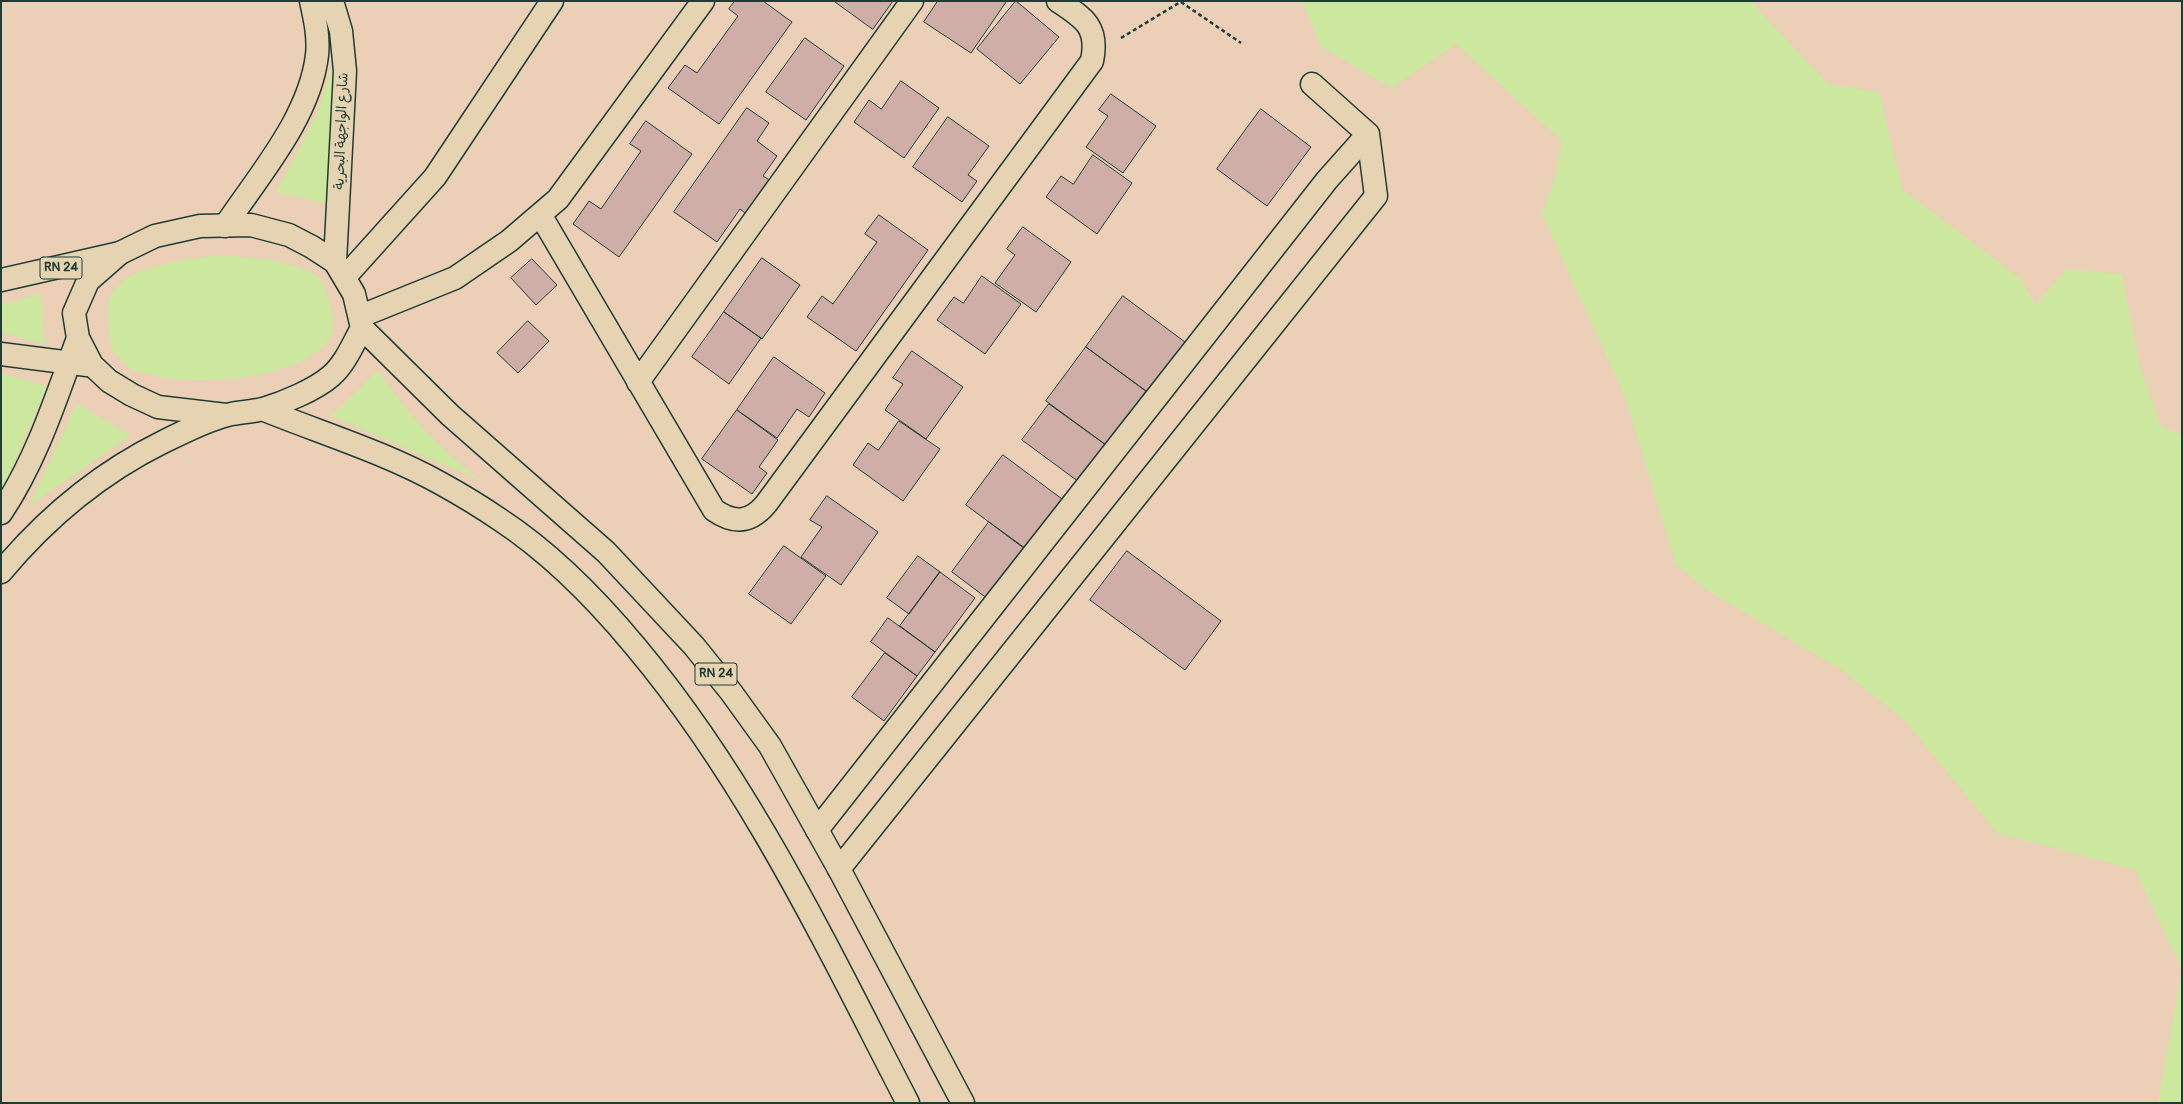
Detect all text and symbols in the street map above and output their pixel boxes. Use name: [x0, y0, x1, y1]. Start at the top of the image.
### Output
street label: شارع الواجهة البحرية: [332, 72, 352, 190]
road number: RN 24: [40, 257, 82, 279]
road number: RN 24: [695, 663, 737, 685]

